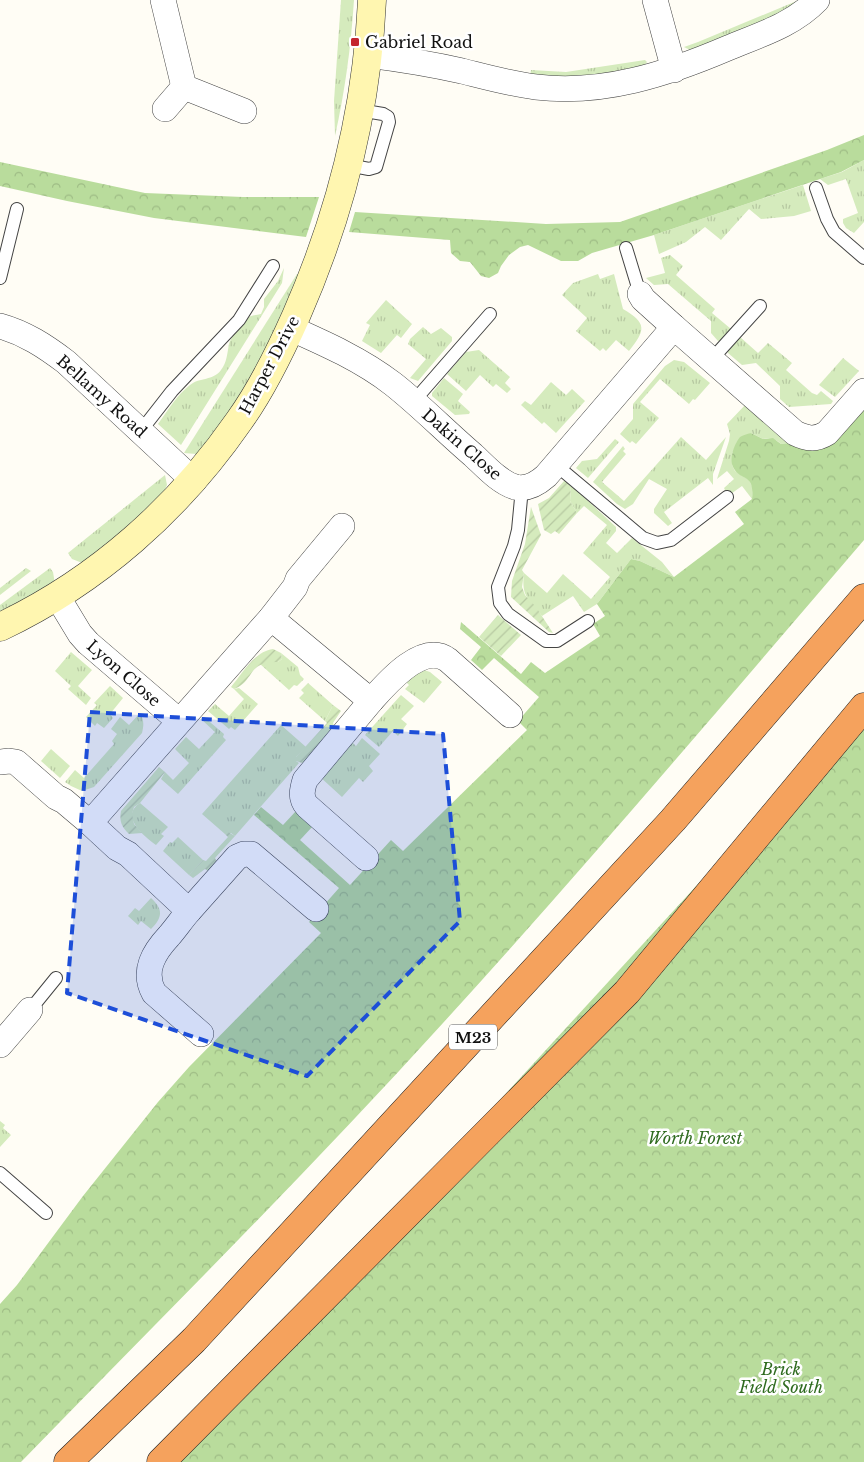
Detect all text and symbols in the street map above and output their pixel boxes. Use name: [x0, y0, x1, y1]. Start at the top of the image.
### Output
place label: Gabriel Road: [365, 32, 473, 52]
marker: Gabriel Road: [349, 36, 361, 48]
street label: Harper Drive: [235, 312, 303, 418]
street label: Bellamy Road: [53, 350, 151, 442]
street label: Dakin Close: [418, 404, 506, 484]
street label: Lyon Close: [83, 635, 165, 711]
road number: M23: [449, 1024, 497, 1050]
park label: Worth Forest: [648, 1128, 742, 1148]
park label: Brick Field South: [738, 1359, 823, 1397]

